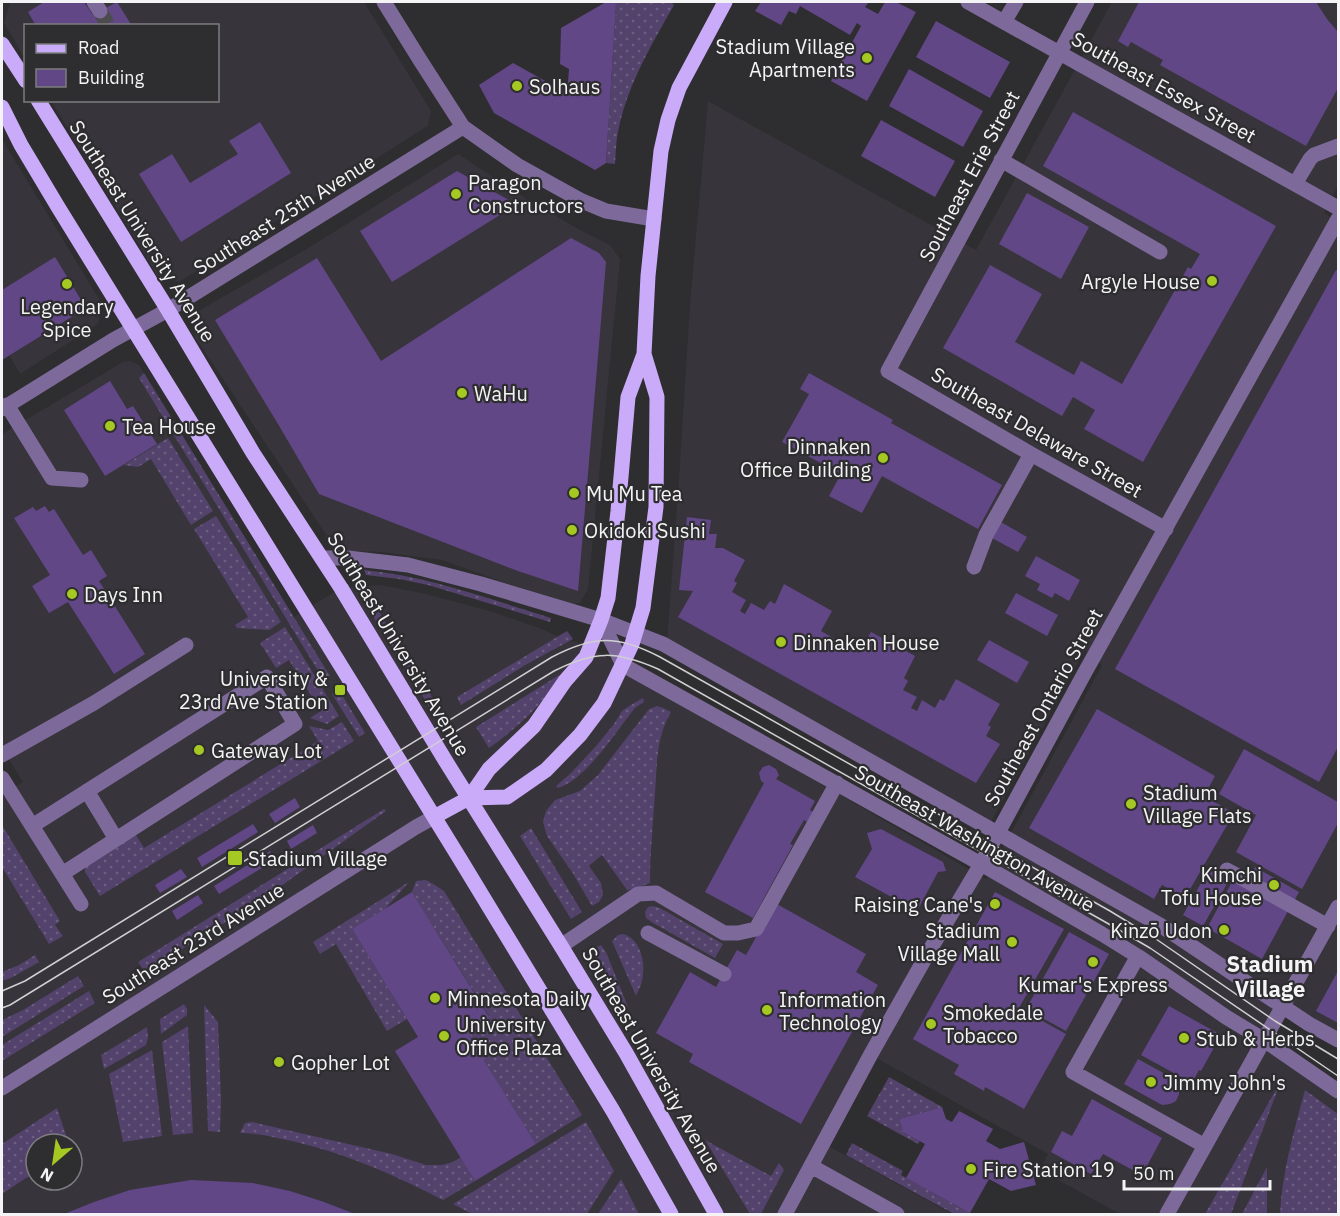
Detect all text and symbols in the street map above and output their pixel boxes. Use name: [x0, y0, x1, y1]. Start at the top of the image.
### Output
legend: [24, 24, 219, 102]
street label: Southeast Essex Street: [1067, 25, 1261, 149]
place label: Stadium Village Apartments: [715, 33, 855, 83]
text: Road: [78, 36, 119, 59]
marker: Stadium Village Apartments: [860, 51, 874, 65]
text: Building: [78, 66, 145, 89]
place label: Solhaus: [529, 73, 600, 100]
marker: Solhaus: [510, 79, 524, 93]
street label: Southeast Erie Street: [912, 86, 1026, 266]
street label: Southeast University Avenue: [64, 115, 222, 347]
street label: Southeast 25th Avenue: [188, 147, 380, 281]
place label: Paragon Constructors: [468, 169, 584, 219]
marker: Paragon Constructors: [449, 187, 463, 201]
place label: Argyle House: [1081, 268, 1200, 295]
marker: Argyle House: [1205, 274, 1219, 288]
marker: Legendary Spice: [60, 277, 74, 291]
place label: Legendary Spice: [20, 293, 114, 343]
street label: Southeast Delaware Street: [926, 360, 1148, 504]
place label: WaHu: [474, 380, 528, 407]
marker: WaHu: [455, 386, 469, 400]
place label: Tea House: [122, 413, 216, 440]
marker: Tea House: [103, 419, 117, 433]
place label: Dinnaken Office Building: [740, 433, 871, 483]
marker: Dinnaken Office Building: [876, 451, 890, 465]
place label: Mu Mu Tea: [586, 480, 683, 507]
marker: Mu Mu Tea: [567, 486, 581, 500]
place label: Okidoki Sushi: [584, 517, 706, 544]
marker: Okidoki Sushi: [565, 523, 579, 537]
street label: Southeast University Avenue: [321, 527, 477, 761]
place label: Days Inn: [84, 581, 163, 608]
marker: Days Inn: [65, 587, 79, 601]
street label: Southeast Ontario Street: [977, 603, 1109, 811]
place label: Dinnaken House: [793, 629, 940, 656]
marker: Dinnaken House: [774, 635, 788, 649]
place label: University & 23rd Ave Station: [179, 665, 328, 715]
marker: University & 23rd Ave Station: [333, 683, 347, 697]
place label: Gateway Lot: [211, 737, 322, 764]
marker: Gateway Lot: [192, 743, 206, 757]
street label: Southeast Washington Avenue: [850, 758, 1100, 918]
place label: Stadium Village Flats: [1143, 779, 1252, 829]
marker: Stadium Village Flats: [1124, 797, 1138, 811]
place label: Stadium Village: [248, 845, 388, 872]
marker: Stadium Village: [226, 849, 244, 867]
place label: Kimchi Tofu House: [1161, 861, 1262, 911]
street label: Southeast 23rd Avenue: [97, 876, 289, 1010]
marker: Kimchi Tofu House: [1267, 878, 1281, 892]
place label: Raising Cane's: [854, 891, 983, 918]
marker: Raising Cane's: [988, 897, 1002, 911]
place label: Stadium Village Mall: [898, 917, 1000, 967]
place label: Kinzō Udon: [1110, 917, 1212, 944]
marker: Kinzō Udon: [1217, 923, 1231, 937]
marker: Stadium Village Mall: [1005, 935, 1019, 949]
street label: Southeast University Avenue: [576, 942, 728, 1178]
district label: Stadium Village: [1226, 949, 1314, 1003]
marker: Kumar's Express: [1086, 955, 1100, 969]
place label: Kumar's Express: [1018, 971, 1168, 998]
place label: Minnesota Daily: [447, 985, 590, 1012]
place label: Information Technology: [779, 986, 886, 1036]
marker: Minnesota Daily: [428, 991, 442, 1005]
place label: Smokedale Tobacco: [943, 999, 1043, 1049]
marker: Information Technology: [760, 1003, 774, 1017]
place label: University Office Plaza: [456, 1011, 562, 1061]
marker: Smokedale Tobacco: [924, 1017, 938, 1031]
place label: Stub & Herbs: [1196, 1025, 1315, 1052]
marker: University Office Plaza: [437, 1029, 451, 1043]
marker: Stub & Herbs: [1177, 1031, 1191, 1045]
place label: Gopher Lot: [291, 1049, 390, 1076]
marker: Gopher Lot: [272, 1055, 286, 1069]
place label: Jimmy John's: [1163, 1069, 1286, 1096]
marker: Jimmy John's: [1144, 1075, 1158, 1089]
north arrow: [24, 1132, 84, 1192]
scale bar: [1124, 1153, 1270, 1191]
place label: Fire Station 19: [983, 1156, 1115, 1183]
marker: Fire Station 19: [964, 1162, 978, 1176]
text: 50 m: [1133, 1162, 1175, 1185]
text: N: [37, 1164, 57, 1187]

